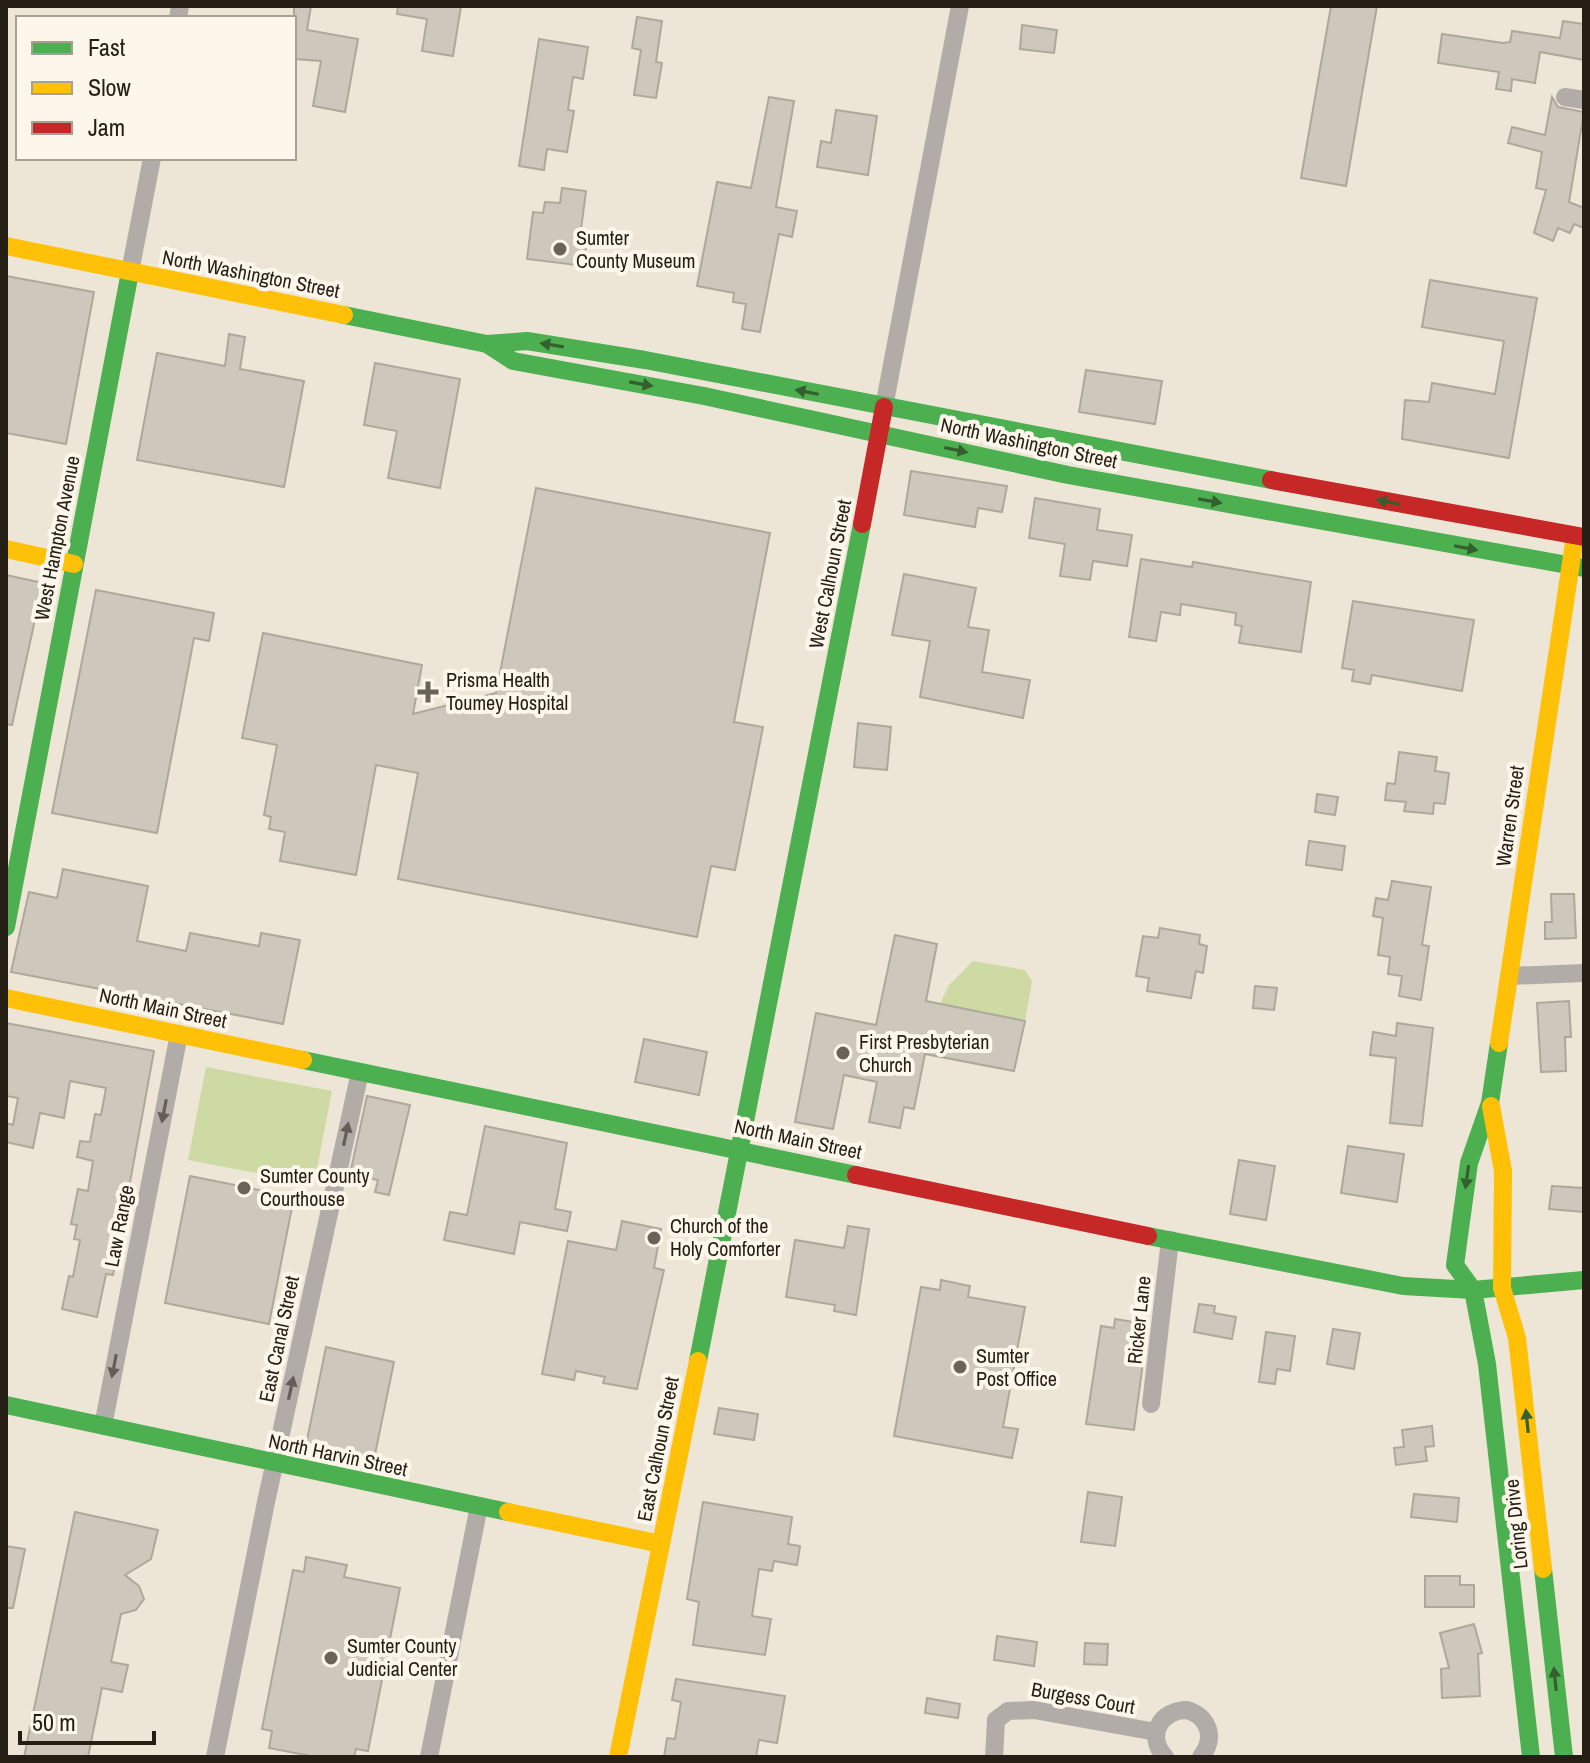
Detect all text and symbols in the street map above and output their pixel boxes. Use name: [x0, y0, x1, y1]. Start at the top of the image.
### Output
legend: [16, 16, 296, 160]
text: Fast: [88, 31, 126, 63]
text: Slow: [88, 71, 131, 103]
text: Jam: [88, 111, 125, 143]
place label: Sumter County Museum: [576, 224, 695, 274]
marker: Sumter County Museum: [551, 240, 569, 258]
street label: North Washington Street: [160, 243, 342, 304]
one-way arrow: [539, 339, 564, 351]
one-way arrow: [629, 379, 654, 391]
one-way arrow: [795, 385, 820, 397]
street label: North Washington Street: [938, 411, 1120, 475]
one-way arrow: [943, 444, 968, 457]
street label: West Hampton Avenue: [27, 453, 86, 623]
one-way arrow: [1198, 495, 1223, 507]
one-way arrow: [1375, 495, 1400, 507]
street label: West Calhoun Street: [802, 497, 857, 651]
one-way arrow: [1454, 543, 1479, 555]
place label: Prisma Health Toumey Hospital: [446, 666, 568, 716]
marker: Prisma Health Toumey Hospital: [417, 681, 439, 703]
street label: Warren Street: [1489, 763, 1530, 868]
street label: North Main Street: [97, 981, 230, 1034]
place label: First Presbyterian Church: [859, 1028, 989, 1078]
marker: First Presbyterian Church: [834, 1044, 852, 1062]
one-way arrow: [158, 1098, 170, 1123]
street label: North Main Street: [732, 1112, 865, 1165]
one-way arrow: [340, 1122, 353, 1147]
place label: Sumter County Courthouse: [260, 1162, 370, 1212]
one-way arrow: [1461, 1165, 1473, 1190]
marker: Sumter County Courthouse: [235, 1179, 253, 1197]
street label: Law Range: [97, 1183, 140, 1269]
place label: Church of the Holy Comforter: [670, 1212, 781, 1262]
marker: Church of the Holy Comforter: [645, 1229, 663, 1247]
street label: East Canal Street: [252, 1273, 305, 1405]
street label: Ricker Lane: [1120, 1275, 1157, 1365]
place label: Sumter Post Office: [976, 1342, 1057, 1392]
one-way arrow: [108, 1354, 120, 1379]
marker: Sumter Post Office: [951, 1358, 969, 1376]
street label: East Calhoun Street: [630, 1374, 685, 1524]
one-way arrow: [285, 1376, 298, 1401]
one-way arrow: [1520, 1408, 1533, 1433]
street label: North Harvin Street: [266, 1427, 410, 1482]
street label: Loring Drive: [1497, 1478, 1534, 1570]
place label: Sumter County Judicial Center: [347, 1632, 458, 1682]
marker: Sumter County Judicial Center: [322, 1649, 340, 1667]
one-way arrow: [1549, 1667, 1562, 1692]
street label: Burgess Court: [1029, 1675, 1137, 1720]
scale bar: [20, 1695, 154, 1745]
text: 50 m: [32, 1706, 76, 1738]

